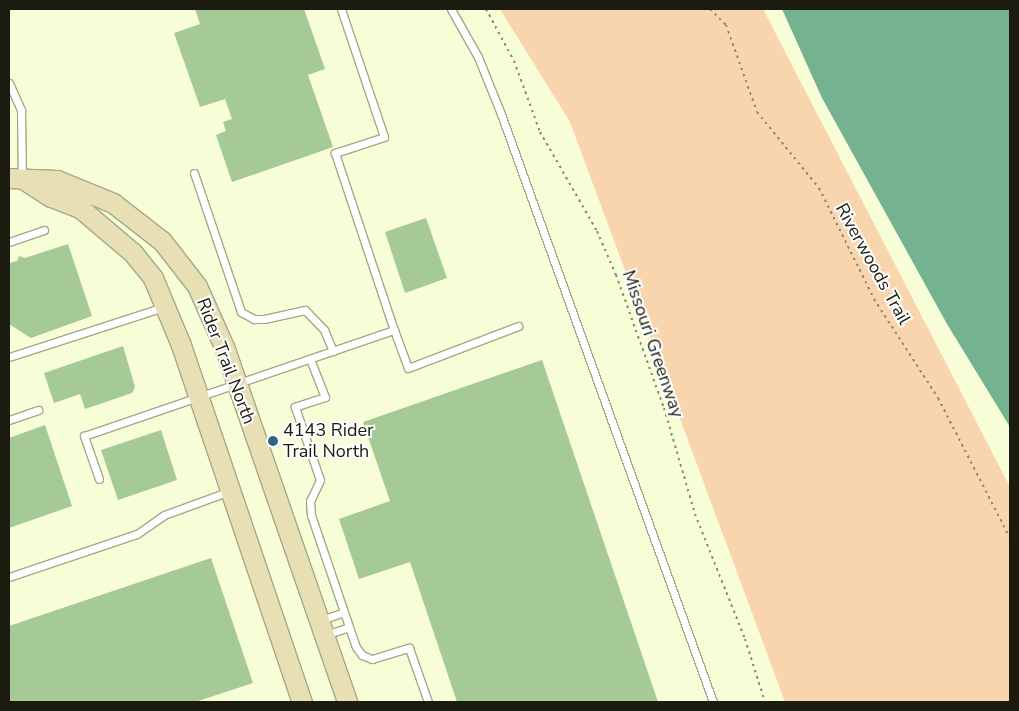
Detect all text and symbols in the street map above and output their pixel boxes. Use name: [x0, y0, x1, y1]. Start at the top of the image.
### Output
street label: Riverwoods Trail: [831, 199, 915, 329]
street label: Missouri Greenway: [618, 267, 688, 421]
street label: Rider Trail North: [192, 295, 260, 427]
place label: 4143 Rider Trail North: [283, 420, 374, 462]
marker: 4143 Rider Trail North: [267, 435, 279, 447]

